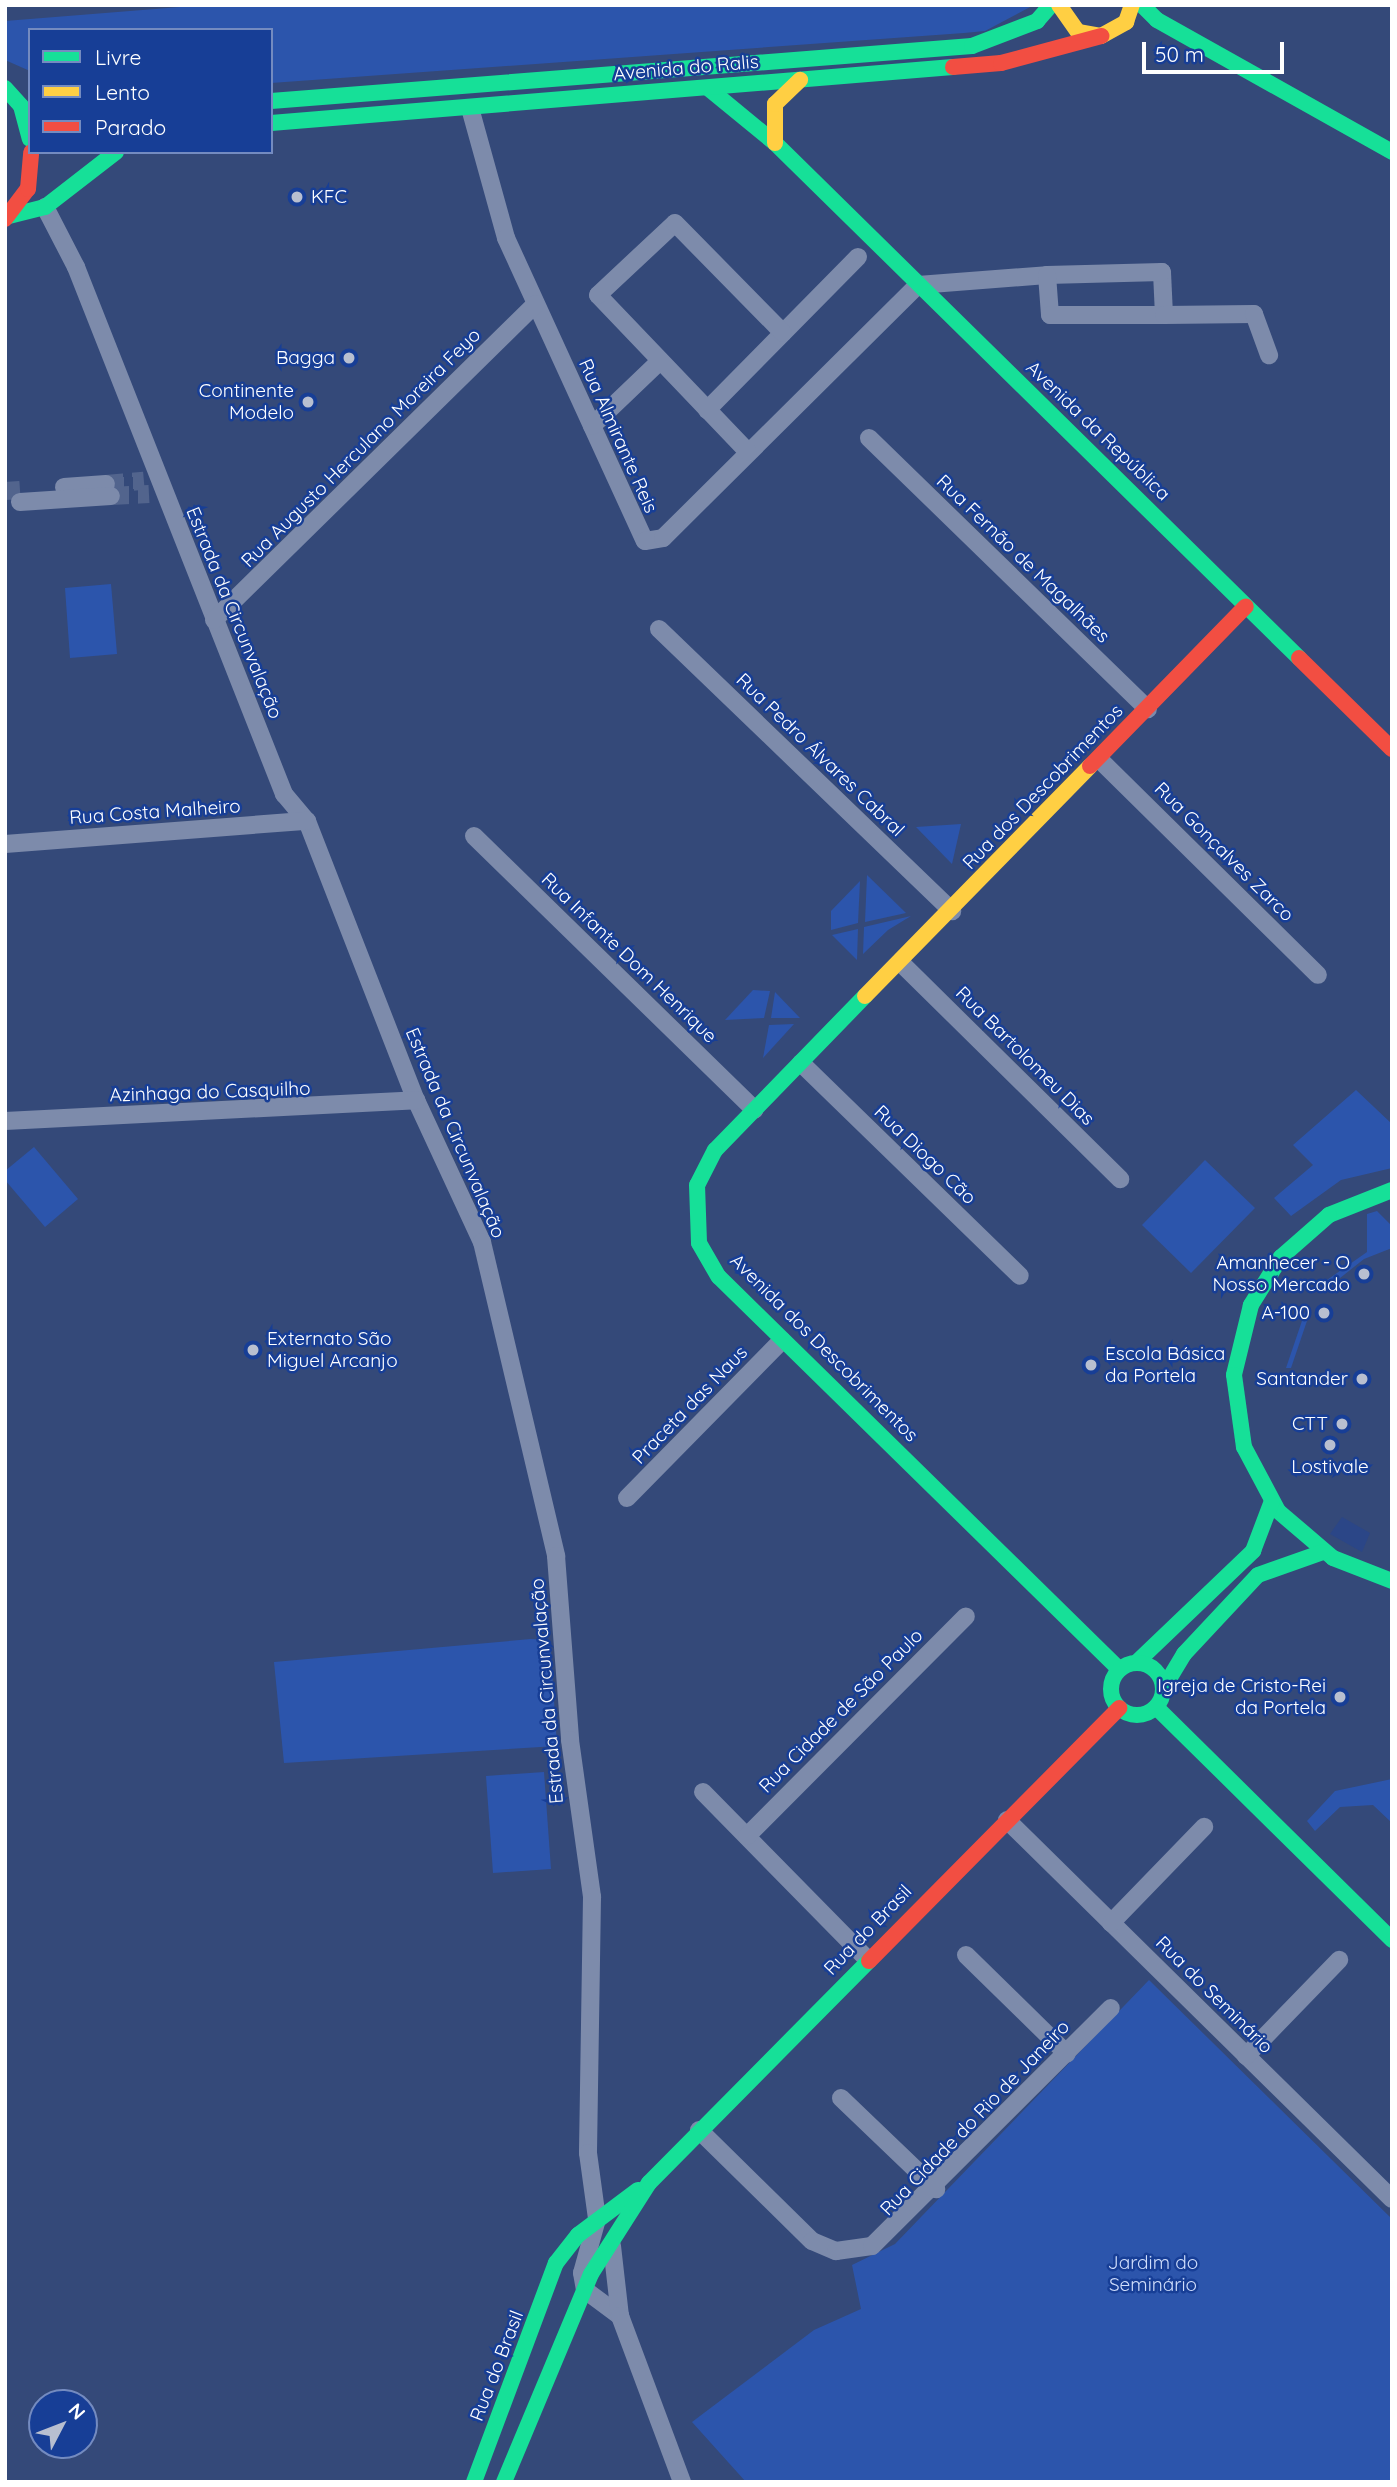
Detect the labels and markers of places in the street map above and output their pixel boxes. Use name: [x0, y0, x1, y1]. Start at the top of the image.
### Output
place label: KFC: [311, 186, 347, 208]
marker: KFC: [289, 189, 305, 205]
place label: Bagga: [276, 347, 335, 369]
marker: Bagga: [341, 350, 357, 366]
place label: Continente Modelo: [199, 380, 294, 424]
marker: Continente Modelo: [300, 394, 316, 410]
place label: Amanhecer - O Nosso Mercado: [1213, 1252, 1350, 1296]
marker: Amanhecer - O Nosso Mercado: [1356, 1266, 1372, 1282]
place label: A-100: [1262, 1302, 1310, 1324]
marker: A-100: [1316, 1305, 1332, 1321]
place label: Externato São Miguel Arcanjo: [267, 1328, 398, 1372]
marker: Externato São Miguel Arcanjo: [245, 1342, 261, 1358]
place label: Escola Básica da Portela: [1105, 1343, 1225, 1387]
marker: Escola Básica da Portela: [1083, 1357, 1099, 1373]
place label: Santander: [1256, 1368, 1348, 1390]
marker: Santander: [1354, 1371, 1370, 1387]
place label: CTT: [1292, 1413, 1328, 1435]
marker: CTT: [1334, 1416, 1350, 1432]
marker: Lostivale: [1322, 1437, 1338, 1453]
place label: Lostivale: [1291, 1456, 1369, 1478]
place label: Igreja de Cristo-Rei da Portela: [1157, 1675, 1326, 1719]
marker: Igreja de Cristo-Rei da Portela: [1332, 1689, 1348, 1705]

